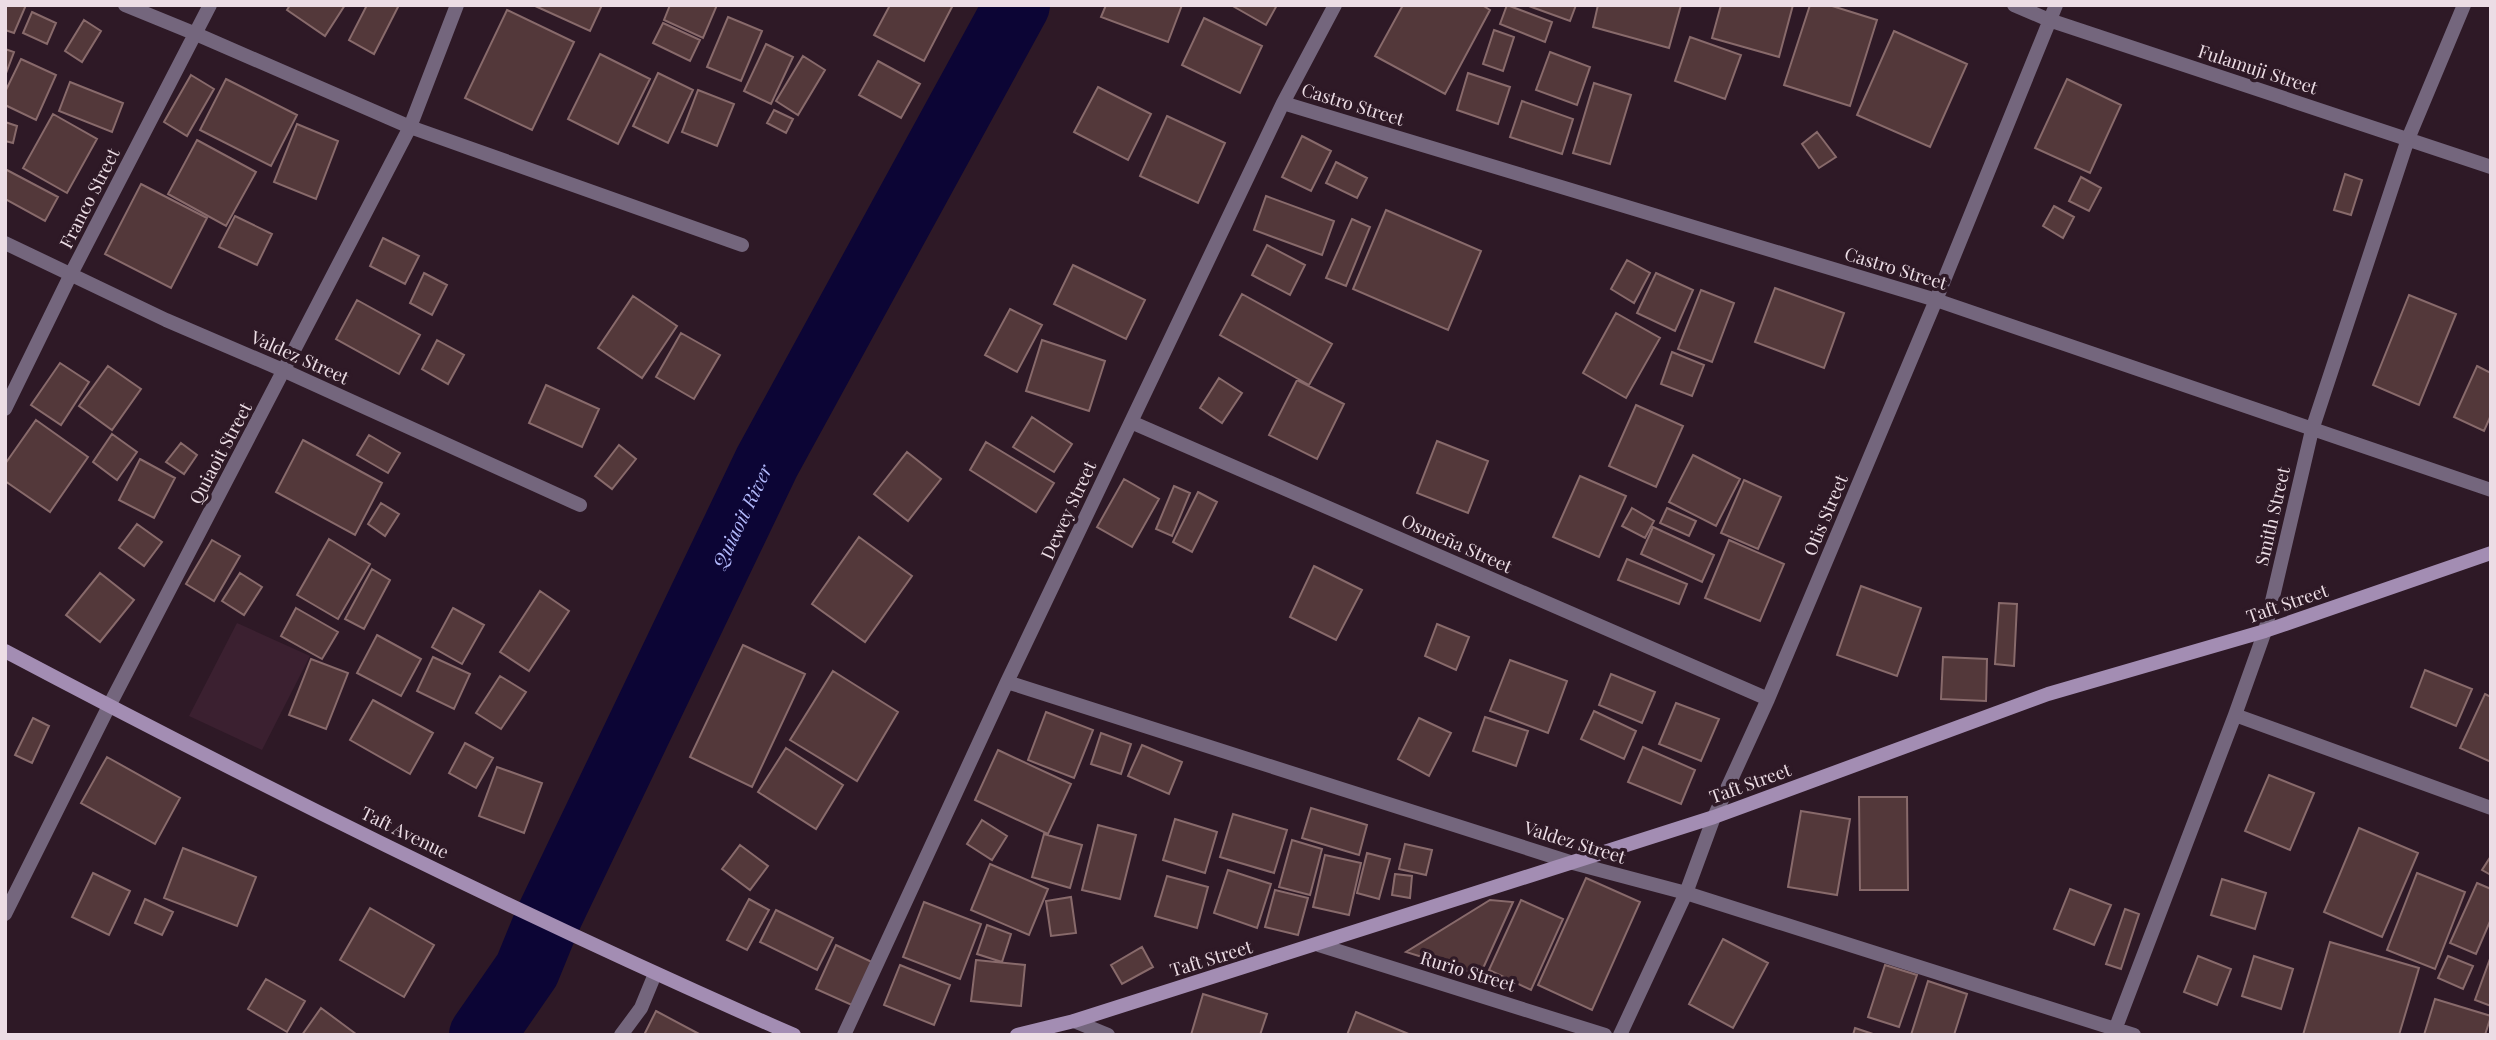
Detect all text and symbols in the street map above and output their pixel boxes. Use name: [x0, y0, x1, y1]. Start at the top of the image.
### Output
street label: Fulamuji Street: [2195, 38, 2321, 100]
street label: Castro Street: [1299, 77, 1408, 131]
street label: Franco Street: [53, 143, 125, 252]
street label: Castro Street: [1842, 241, 1951, 295]
street label: Valdez Street: [246, 324, 353, 390]
street label: Quiaoit Street: [183, 397, 257, 508]
street label: Dewey Street: [1035, 456, 1102, 563]
water label: Quiaoit River: [705, 459, 777, 573]
street label: Smith Street: [2249, 464, 2295, 568]
street label: Otis Street: [1797, 470, 1853, 559]
street label: Osmeña Street: [1398, 508, 1517, 578]
street label: Taft Street: [2243, 578, 2332, 628]
street label: Taft Street: [1706, 757, 1795, 809]
street label: Taft Avenue: [357, 800, 453, 864]
street label: Valdez Street: [1520, 815, 1629, 869]
street label: Taft Street: [1167, 934, 1256, 982]
street label: Rurio Street: [1418, 945, 1519, 997]

